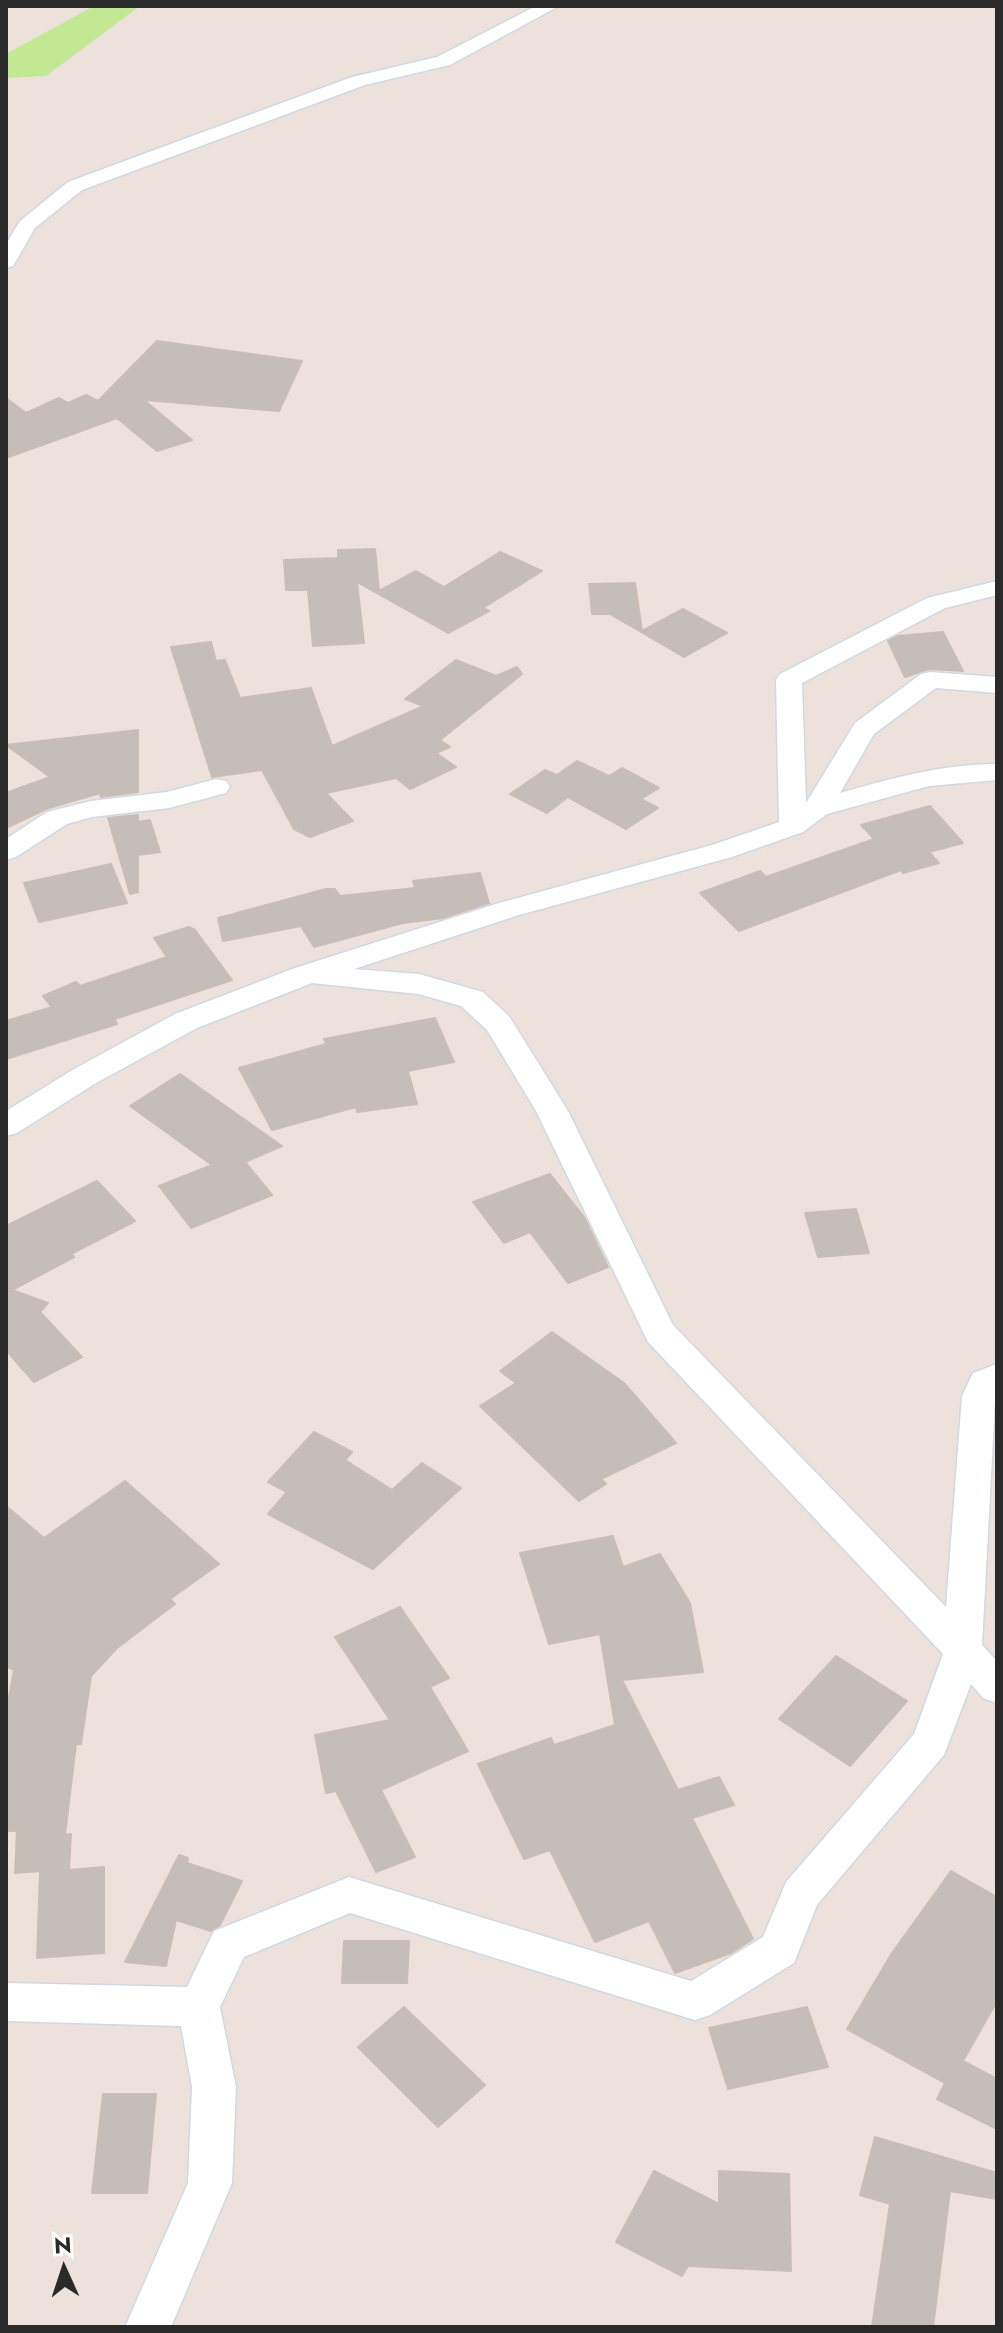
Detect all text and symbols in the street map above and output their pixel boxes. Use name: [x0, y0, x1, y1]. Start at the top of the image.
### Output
north arrow: [24, 2229, 104, 2309]
text: N: [53, 2229, 72, 2261]

